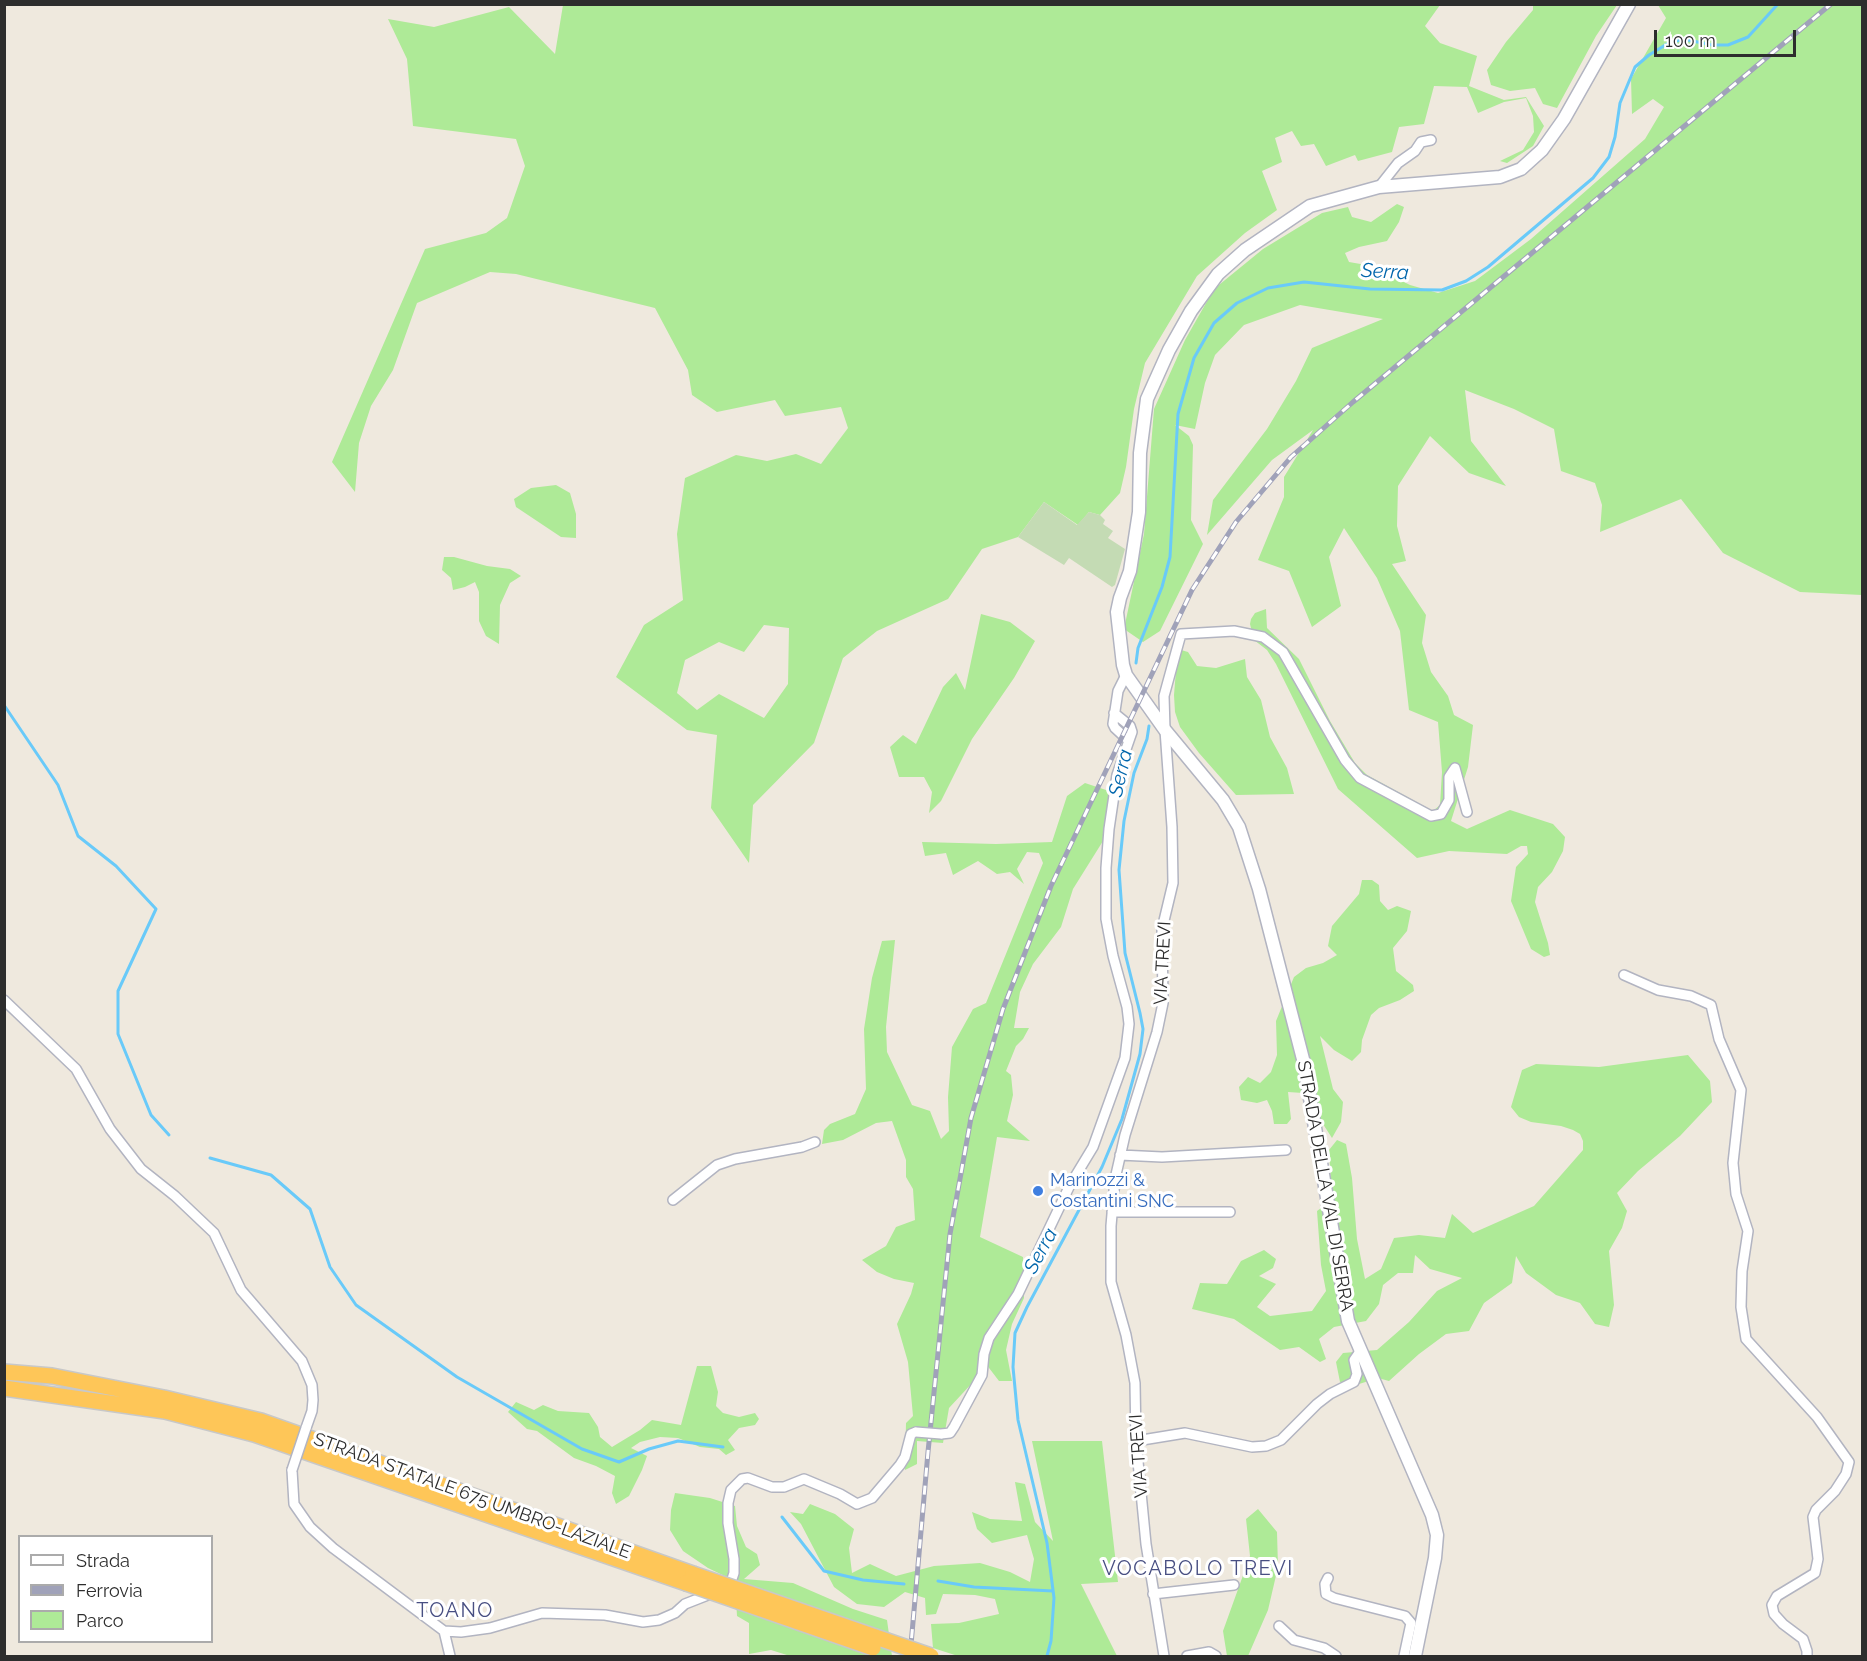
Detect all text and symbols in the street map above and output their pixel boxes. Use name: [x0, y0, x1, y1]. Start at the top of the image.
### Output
scale bar: [1657, 18, 1800, 56]
text: 100 m: [1665, 30, 1716, 51]
water label: Serra: [1360, 259, 1410, 285]
water label: Serra: [1104, 747, 1138, 799]
street label: VIA TREVI: [1150, 921, 1176, 1005]
street label: STRADA DELLA VAL DI SERRA: [1292, 1059, 1358, 1313]
place label: Marinozzi & Costantini SNC: [1050, 1170, 1174, 1212]
marker: Marinozzi & Costantini SNC: [1031, 1184, 1045, 1198]
water label: Serra: [1019, 1224, 1063, 1278]
street label: VIA TREVI: [1125, 1413, 1153, 1499]
street label: STRADA STATALE 675 UMBRO-LAZIALE: [311, 1428, 633, 1564]
legend: [18, 1535, 213, 1643]
text: Strada: [76, 1550, 130, 1571]
district label: VOCABOLO TREVI: [1102, 1557, 1294, 1581]
text: Ferrovia: [76, 1580, 143, 1601]
district label: TOANO: [416, 1599, 494, 1623]
text: Parco: [76, 1610, 123, 1631]

